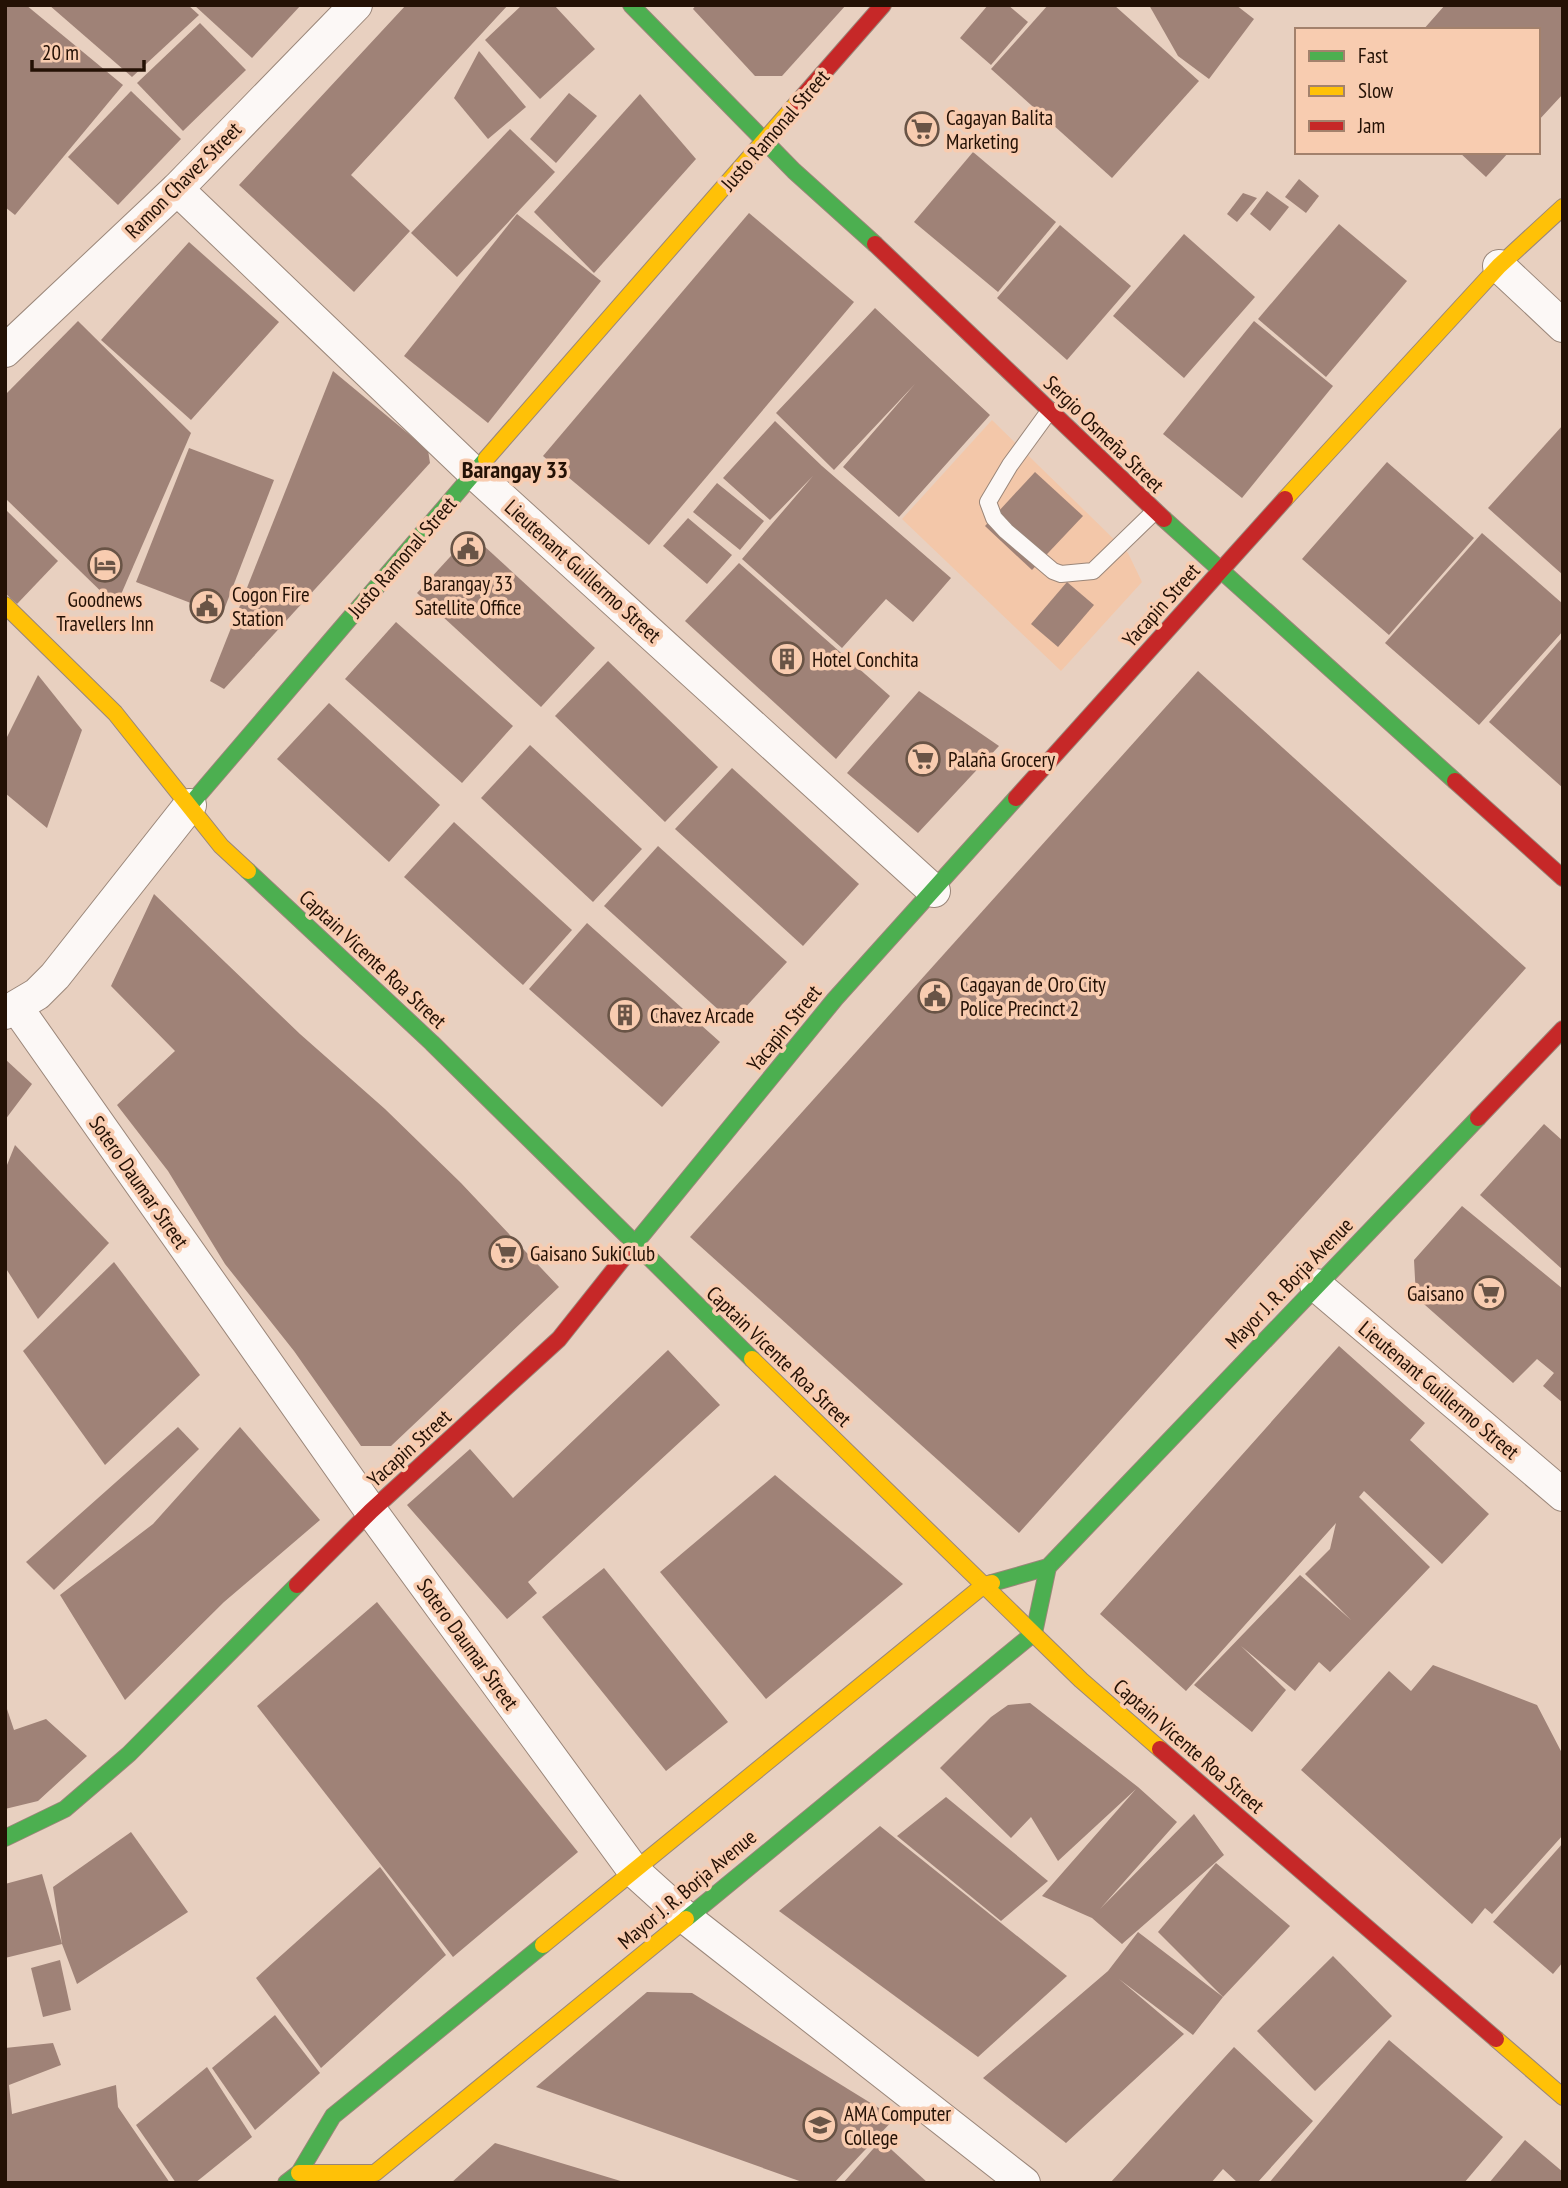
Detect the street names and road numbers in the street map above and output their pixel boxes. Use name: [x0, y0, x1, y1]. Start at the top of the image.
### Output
street label: Justo Ramonal Street: [714, 64, 835, 197]
street label: Ramon Chavez Street: [119, 116, 247, 244]
street label: Sergio Osmeña Street: [1038, 370, 1170, 498]
street label: Justo Ramonal Street: [341, 491, 462, 624]
street label: Lieutenant Guillermo Street: [499, 494, 667, 649]
street label: Yacapin Street: [1116, 557, 1206, 652]
street label: Captain Vicente Roa Street: [294, 884, 452, 1034]
street label: Yacapin Street: [741, 979, 827, 1077]
street label: Sotero Daumar Street: [83, 1110, 195, 1254]
street label: Mayor J. R. Borja Avenue: [1219, 1212, 1359, 1354]
street label: Captain Vicente Roa Street: [701, 1280, 857, 1432]
street label: Lieutenant Guillermo Street: [1353, 1315, 1525, 1465]
street label: Yacapin Street: [362, 1403, 457, 1493]
street label: Sotero Daumar Street: [411, 1573, 525, 1715]
street label: Captain Vicente Roa Street: [1108, 1673, 1270, 1819]
street label: Mayor J. R. Borja Avenue: [612, 1823, 762, 1955]

